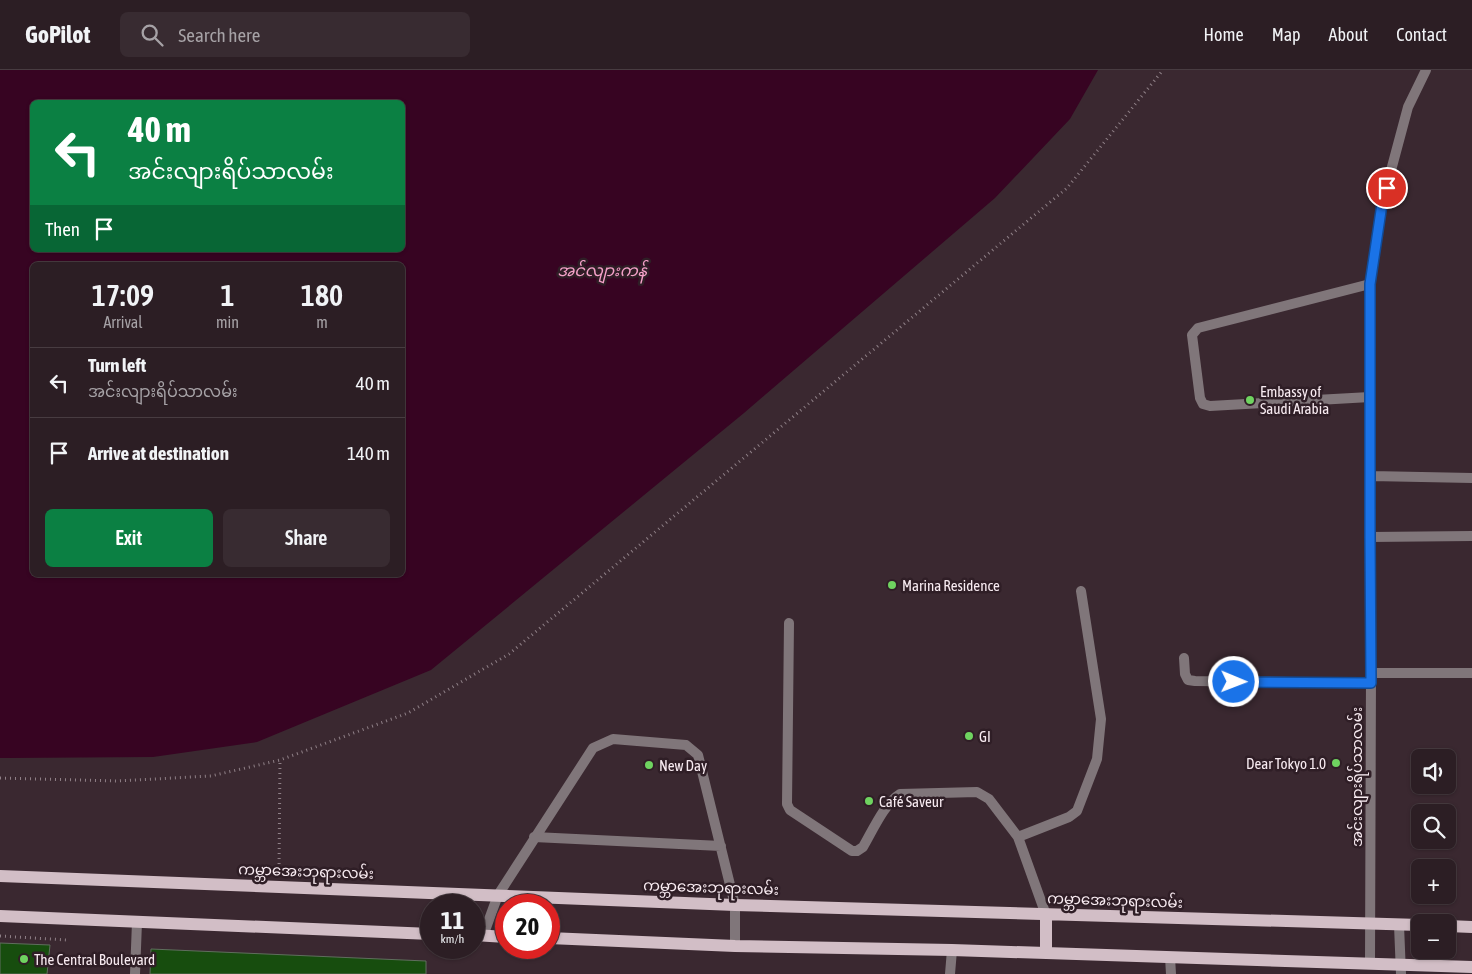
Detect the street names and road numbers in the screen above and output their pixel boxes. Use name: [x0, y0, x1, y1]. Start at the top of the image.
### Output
street label: အင်းလျားရိပ်သာလမ်း: [1347, 707, 1369, 847]
street label: ကမ္ဘာအေးဘုရားလမ်း: [238, 859, 374, 886]
street label: ကမ္ဘာအေးဘုရားလမ်း: [643, 875, 779, 902]
street label: ကမ္ဘာအေးဘုရားလမ်း: [1047, 888, 1183, 915]

